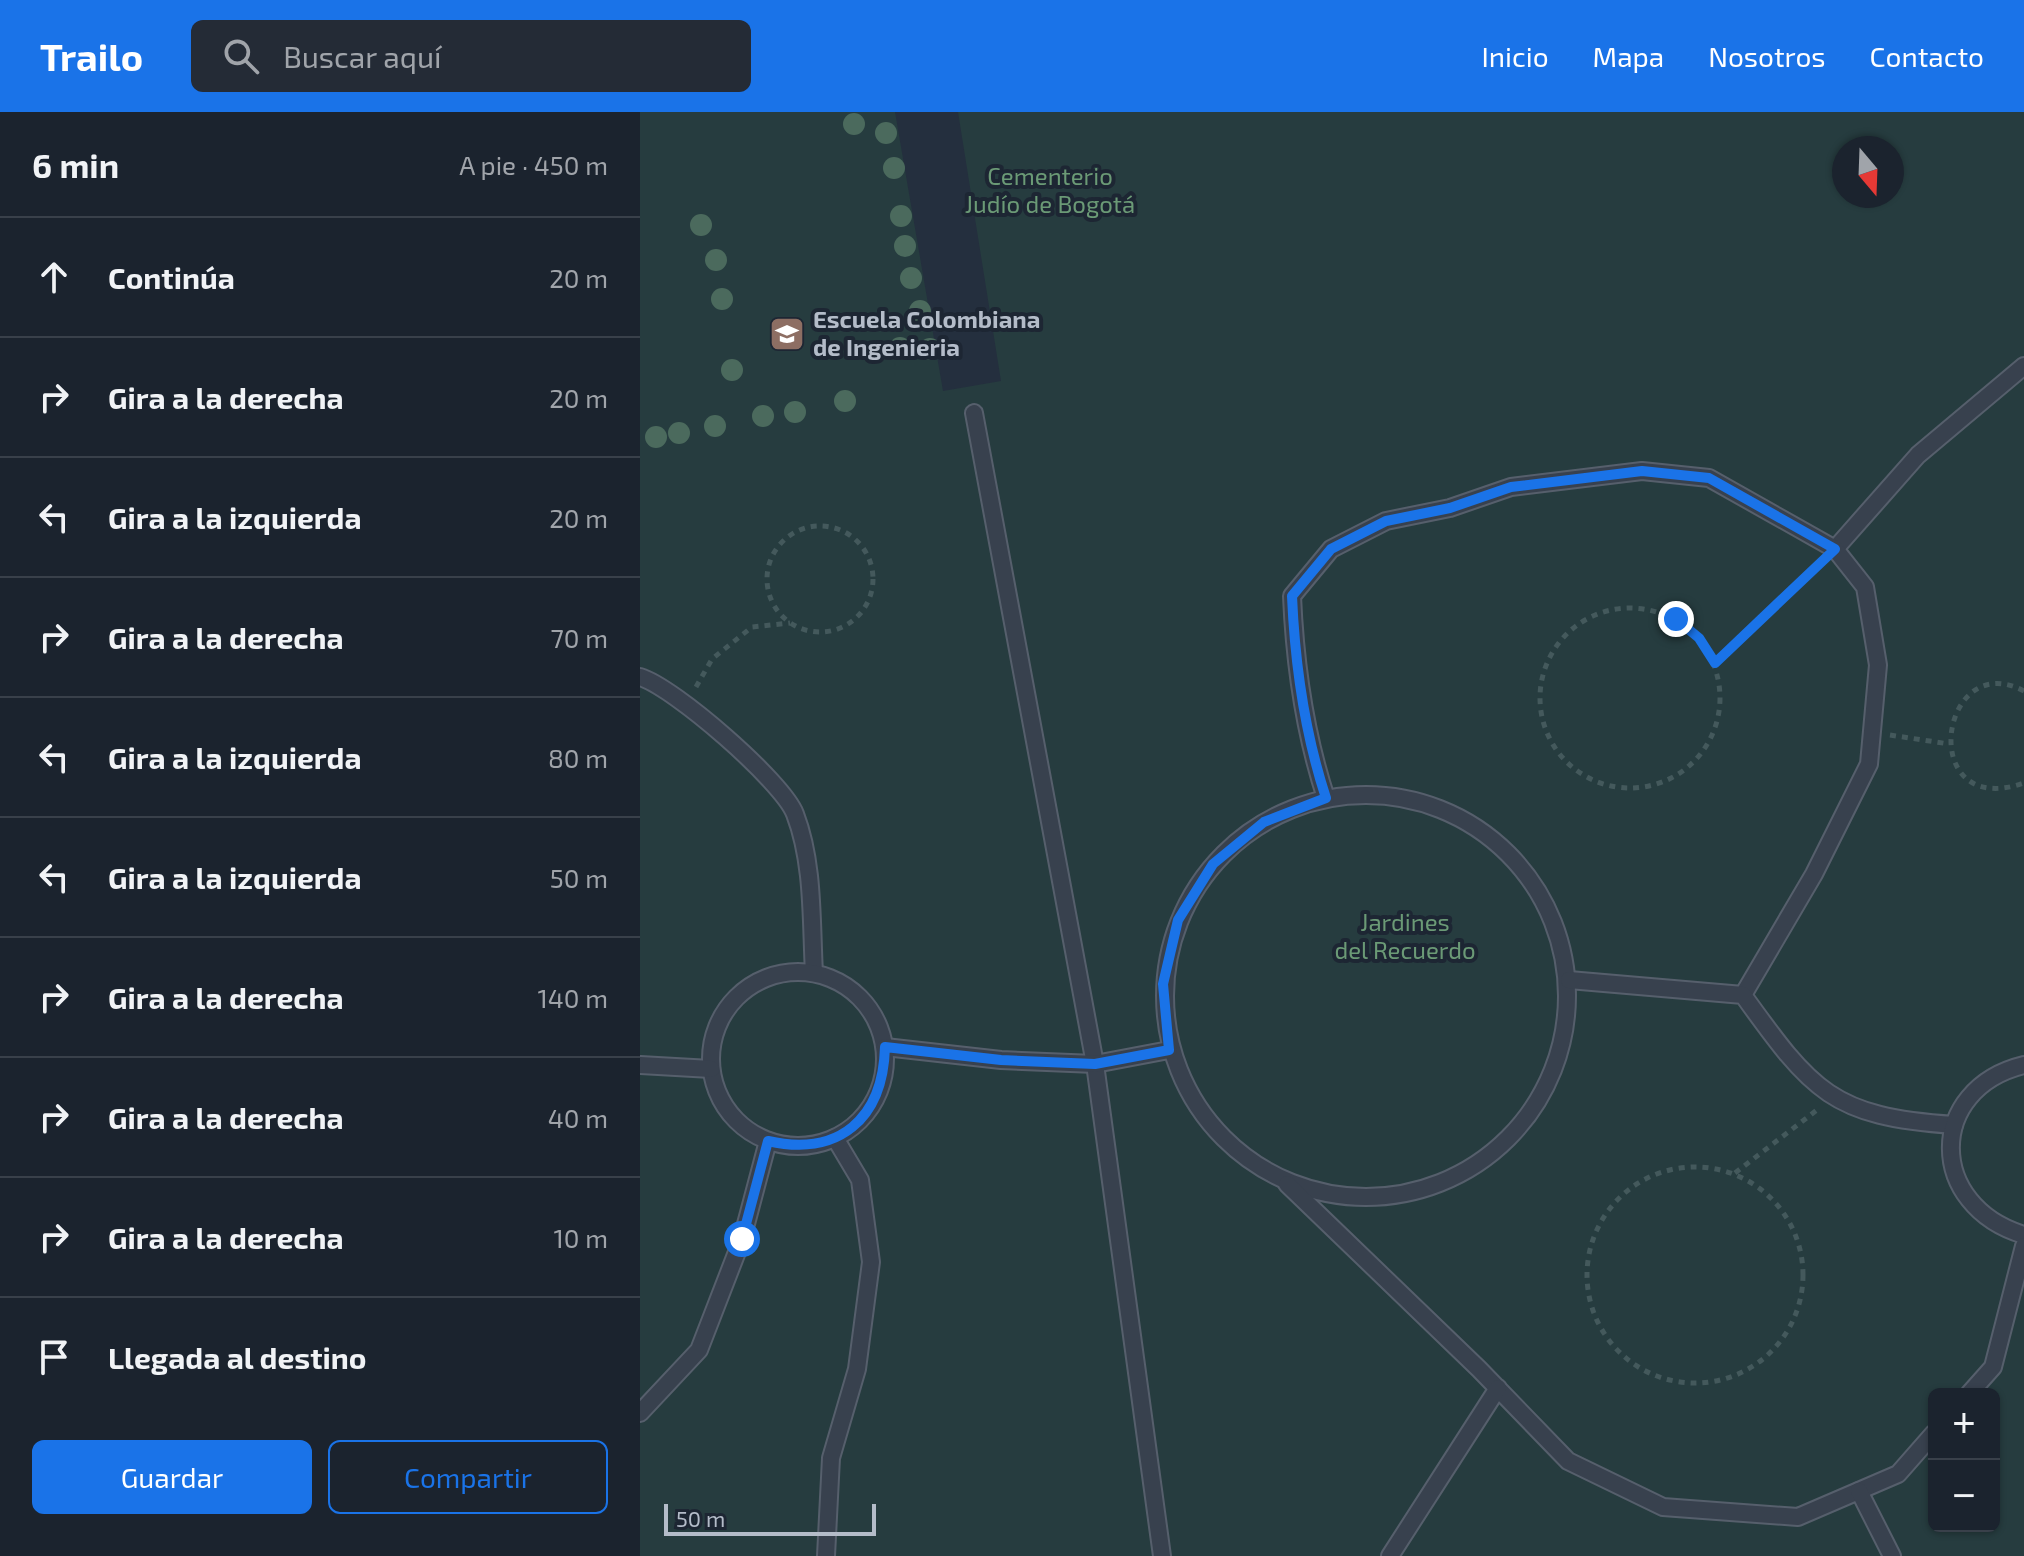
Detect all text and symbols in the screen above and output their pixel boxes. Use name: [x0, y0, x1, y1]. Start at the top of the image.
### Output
search box: [191, 20, 751, 92]
text: Trailo: [40, 33, 143, 79]
icon: search: [219, 34, 263, 78]
text: Buscar aquí: [283, 38, 441, 74]
text: Inicio: [1482, 39, 1549, 73]
text: Mapa: [1593, 39, 1664, 73]
text: Nosotros: [1708, 39, 1826, 73]
text: Contacto: [1870, 39, 1984, 73]
north arrow: [1832, 136, 1904, 208]
text: 6 min: [32, 144, 119, 185]
text: A pie · 450 m: [459, 149, 608, 180]
park label: Cementerio Judío de Bogotá: [965, 161, 1135, 218]
icon: ahead: [32, 255, 76, 299]
text: Continúa: [108, 259, 235, 295]
text: 20 m: [549, 262, 608, 293]
place label: Escuela Colombiana de Ingenieria: [813, 304, 1040, 361]
school or university icon: Escuela Colombiana de Ingenieria: [768, 315, 806, 353]
icon: right: [32, 375, 76, 419]
text: Gira a la derecha: [108, 379, 344, 415]
text: 20 m: [549, 382, 608, 413]
icon: left: [32, 495, 76, 539]
text: Gira a la izquierda: [108, 499, 362, 535]
text: 20 m: [549, 502, 608, 533]
route end: [1658, 601, 1694, 637]
icon: right: [32, 615, 76, 659]
text: Gira a la derecha: [108, 619, 344, 655]
text: 70 m: [550, 622, 608, 653]
icon: left: [32, 735, 76, 779]
text: Gira a la izquierda: [108, 739, 362, 775]
text: 80 m: [548, 742, 608, 773]
icon: left: [32, 855, 76, 899]
text: Gira a la izquierda: [108, 859, 362, 895]
text: 50 m: [550, 862, 608, 893]
park label: Jardines del Recuerdo: [1334, 907, 1476, 964]
icon: right: [32, 975, 76, 1019]
text: Gira a la derecha: [108, 979, 344, 1015]
text: 140 m: [537, 982, 608, 1013]
icon: right: [32, 1095, 76, 1139]
text: Gira a la derecha: [108, 1099, 344, 1135]
text: 40 m: [548, 1102, 608, 1133]
icon: right: [32, 1215, 76, 1259]
text: Gira a la derecha: [108, 1219, 344, 1255]
route start: [724, 1221, 760, 1257]
text: 10 m: [553, 1222, 608, 1253]
icon: arrive: [32, 1335, 76, 1379]
text: Llegada al destino: [108, 1339, 367, 1375]
map controls: [1928, 1388, 2000, 1532]
button: +: [1928, 1388, 2000, 1460]
button: Guardar: [32, 1440, 312, 1514]
button: Compartir: [328, 1440, 608, 1514]
button: −: [1928, 1460, 2000, 1532]
scale bar: [664, 1500, 876, 1536]
text: 50 m: [676, 1505, 725, 1531]

